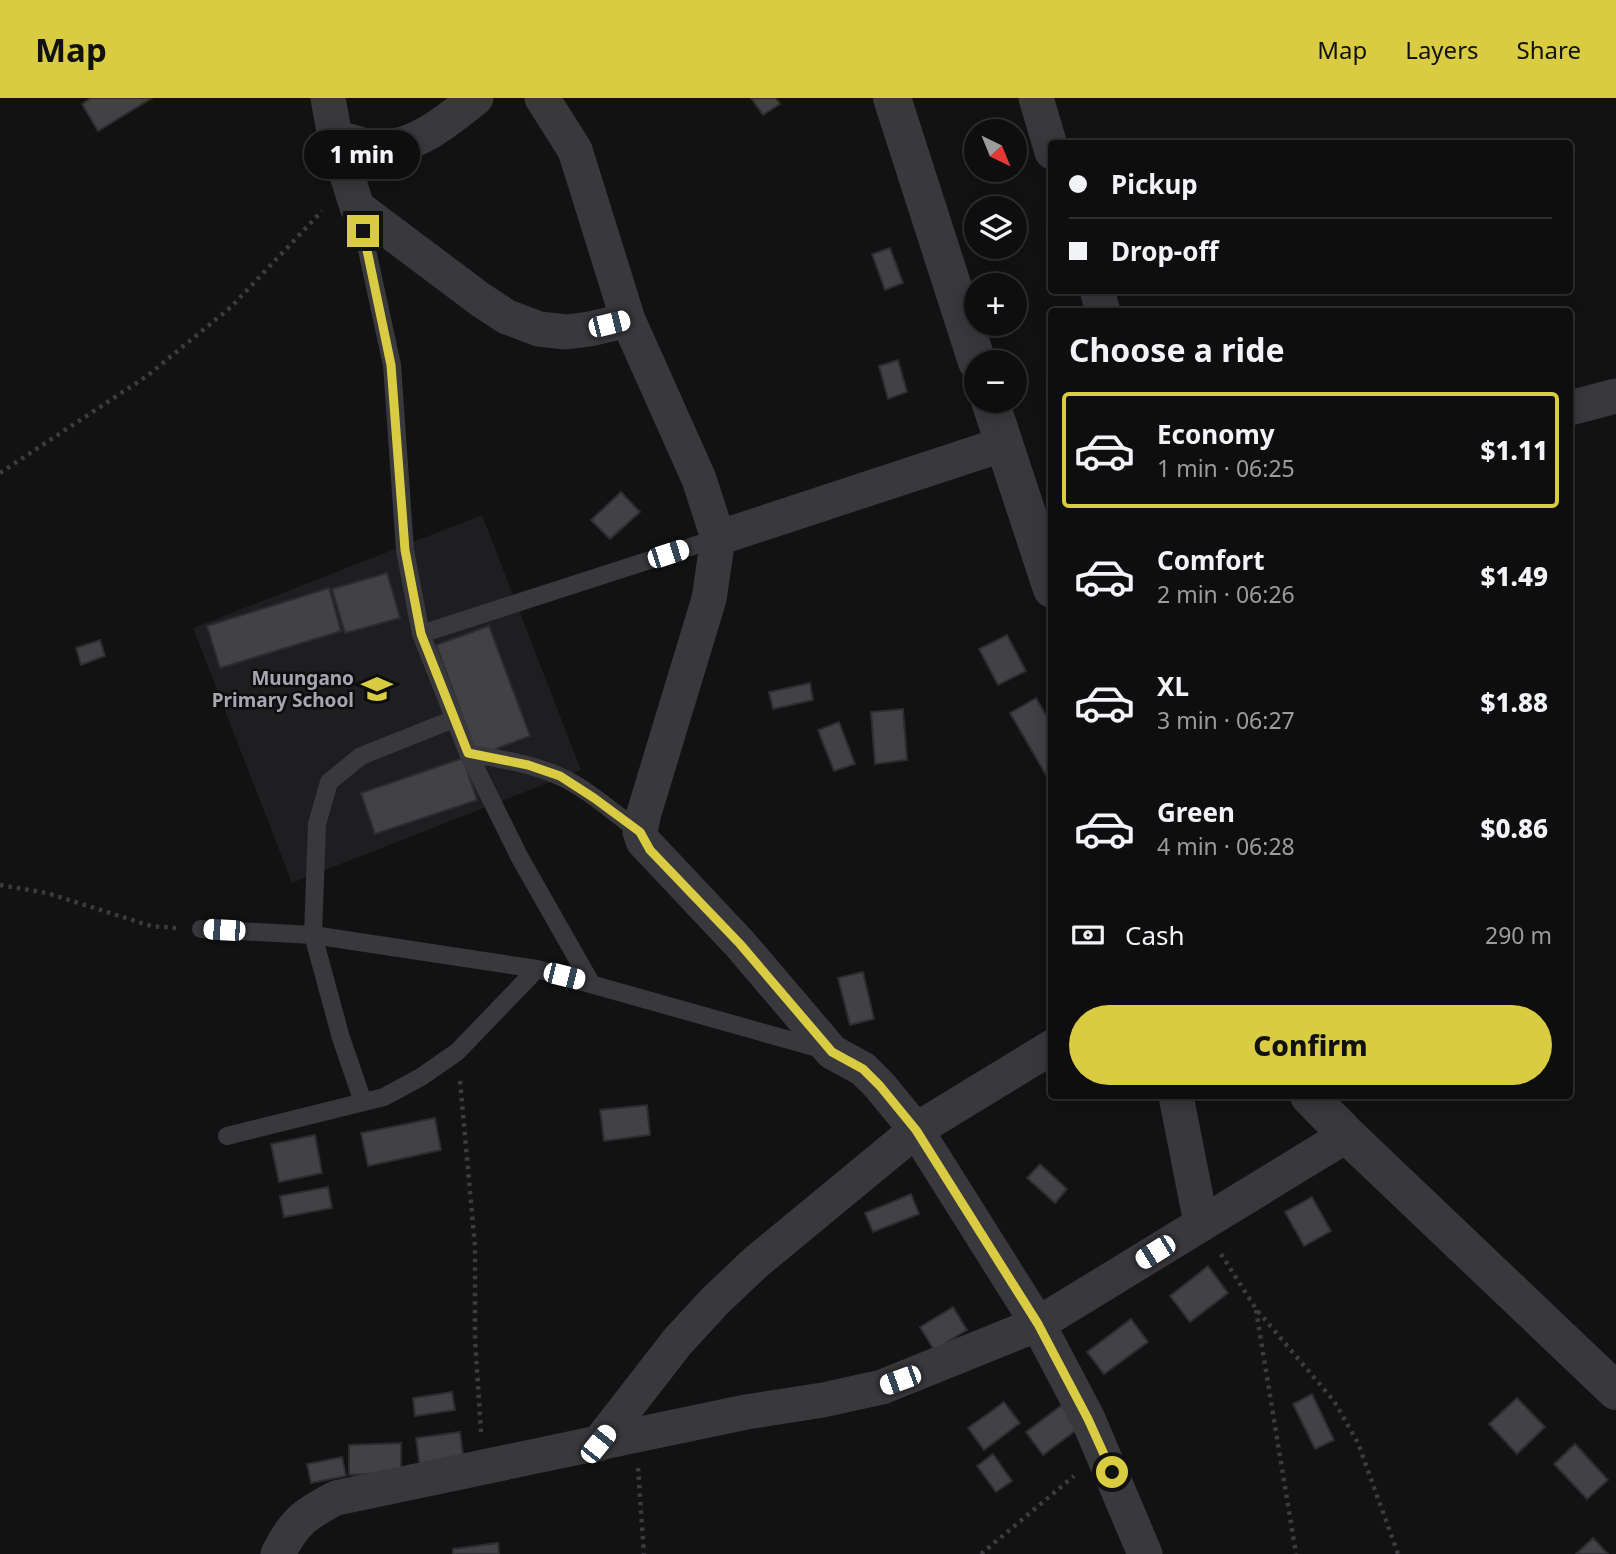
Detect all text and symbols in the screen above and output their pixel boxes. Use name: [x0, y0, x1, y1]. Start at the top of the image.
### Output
text: Map: [35, 27, 107, 72]
text: Map: [1317, 33, 1367, 66]
text: Layers: [1405, 33, 1479, 66]
text: Share: [1517, 33, 1581, 66]
north arrow: [964, 119, 1027, 182]
map controls: [964, 119, 1027, 413]
callout: 1 min: [305, 130, 421, 178]
text: 1 min: [330, 138, 394, 170]
text: Pickup: [1111, 166, 1198, 202]
button: layers: [964, 196, 1027, 259]
route end: [347, 215, 379, 247]
text: Drop-off: [1111, 233, 1218, 269]
button: +: [964, 273, 1027, 336]
car: [587, 309, 632, 339]
text: Choose a ride: [1069, 328, 1285, 371]
button: −: [964, 350, 1027, 413]
text: Economy: [1157, 416, 1275, 452]
icon: car: [1073, 419, 1136, 482]
text: $1.11: [1481, 432, 1548, 468]
text: 1 min · 06:25: [1157, 452, 1295, 484]
car: [645, 538, 692, 570]
text: Comfort: [1157, 542, 1265, 578]
icon: car: [1073, 545, 1136, 608]
text: $1.49: [1481, 558, 1548, 594]
text: 2 min · 06:26: [1157, 578, 1295, 610]
place label: Muungano Primary School: [212, 665, 354, 713]
text: XL: [1157, 668, 1189, 704]
icon: car: [1073, 671, 1136, 734]
school or university icon: Muungano Primary School: [360, 672, 394, 706]
text: $1.88: [1481, 684, 1548, 720]
text: 3 min · 06:27: [1157, 704, 1295, 736]
text: Green: [1157, 794, 1235, 830]
icon: car: [1073, 797, 1136, 860]
text: $0.86: [1481, 810, 1548, 846]
text: 4 min · 06:28: [1157, 830, 1295, 862]
icon: cash: [1069, 916, 1107, 954]
text: Cash: [1125, 917, 1185, 953]
car: [203, 918, 246, 942]
text: 290 m: [1485, 919, 1552, 951]
car: [542, 961, 587, 991]
button: Confirm: [1069, 1005, 1552, 1085]
car: [1132, 1232, 1179, 1272]
car: [877, 1363, 924, 1397]
car: [577, 1421, 620, 1467]
route start: [1096, 1456, 1128, 1488]

